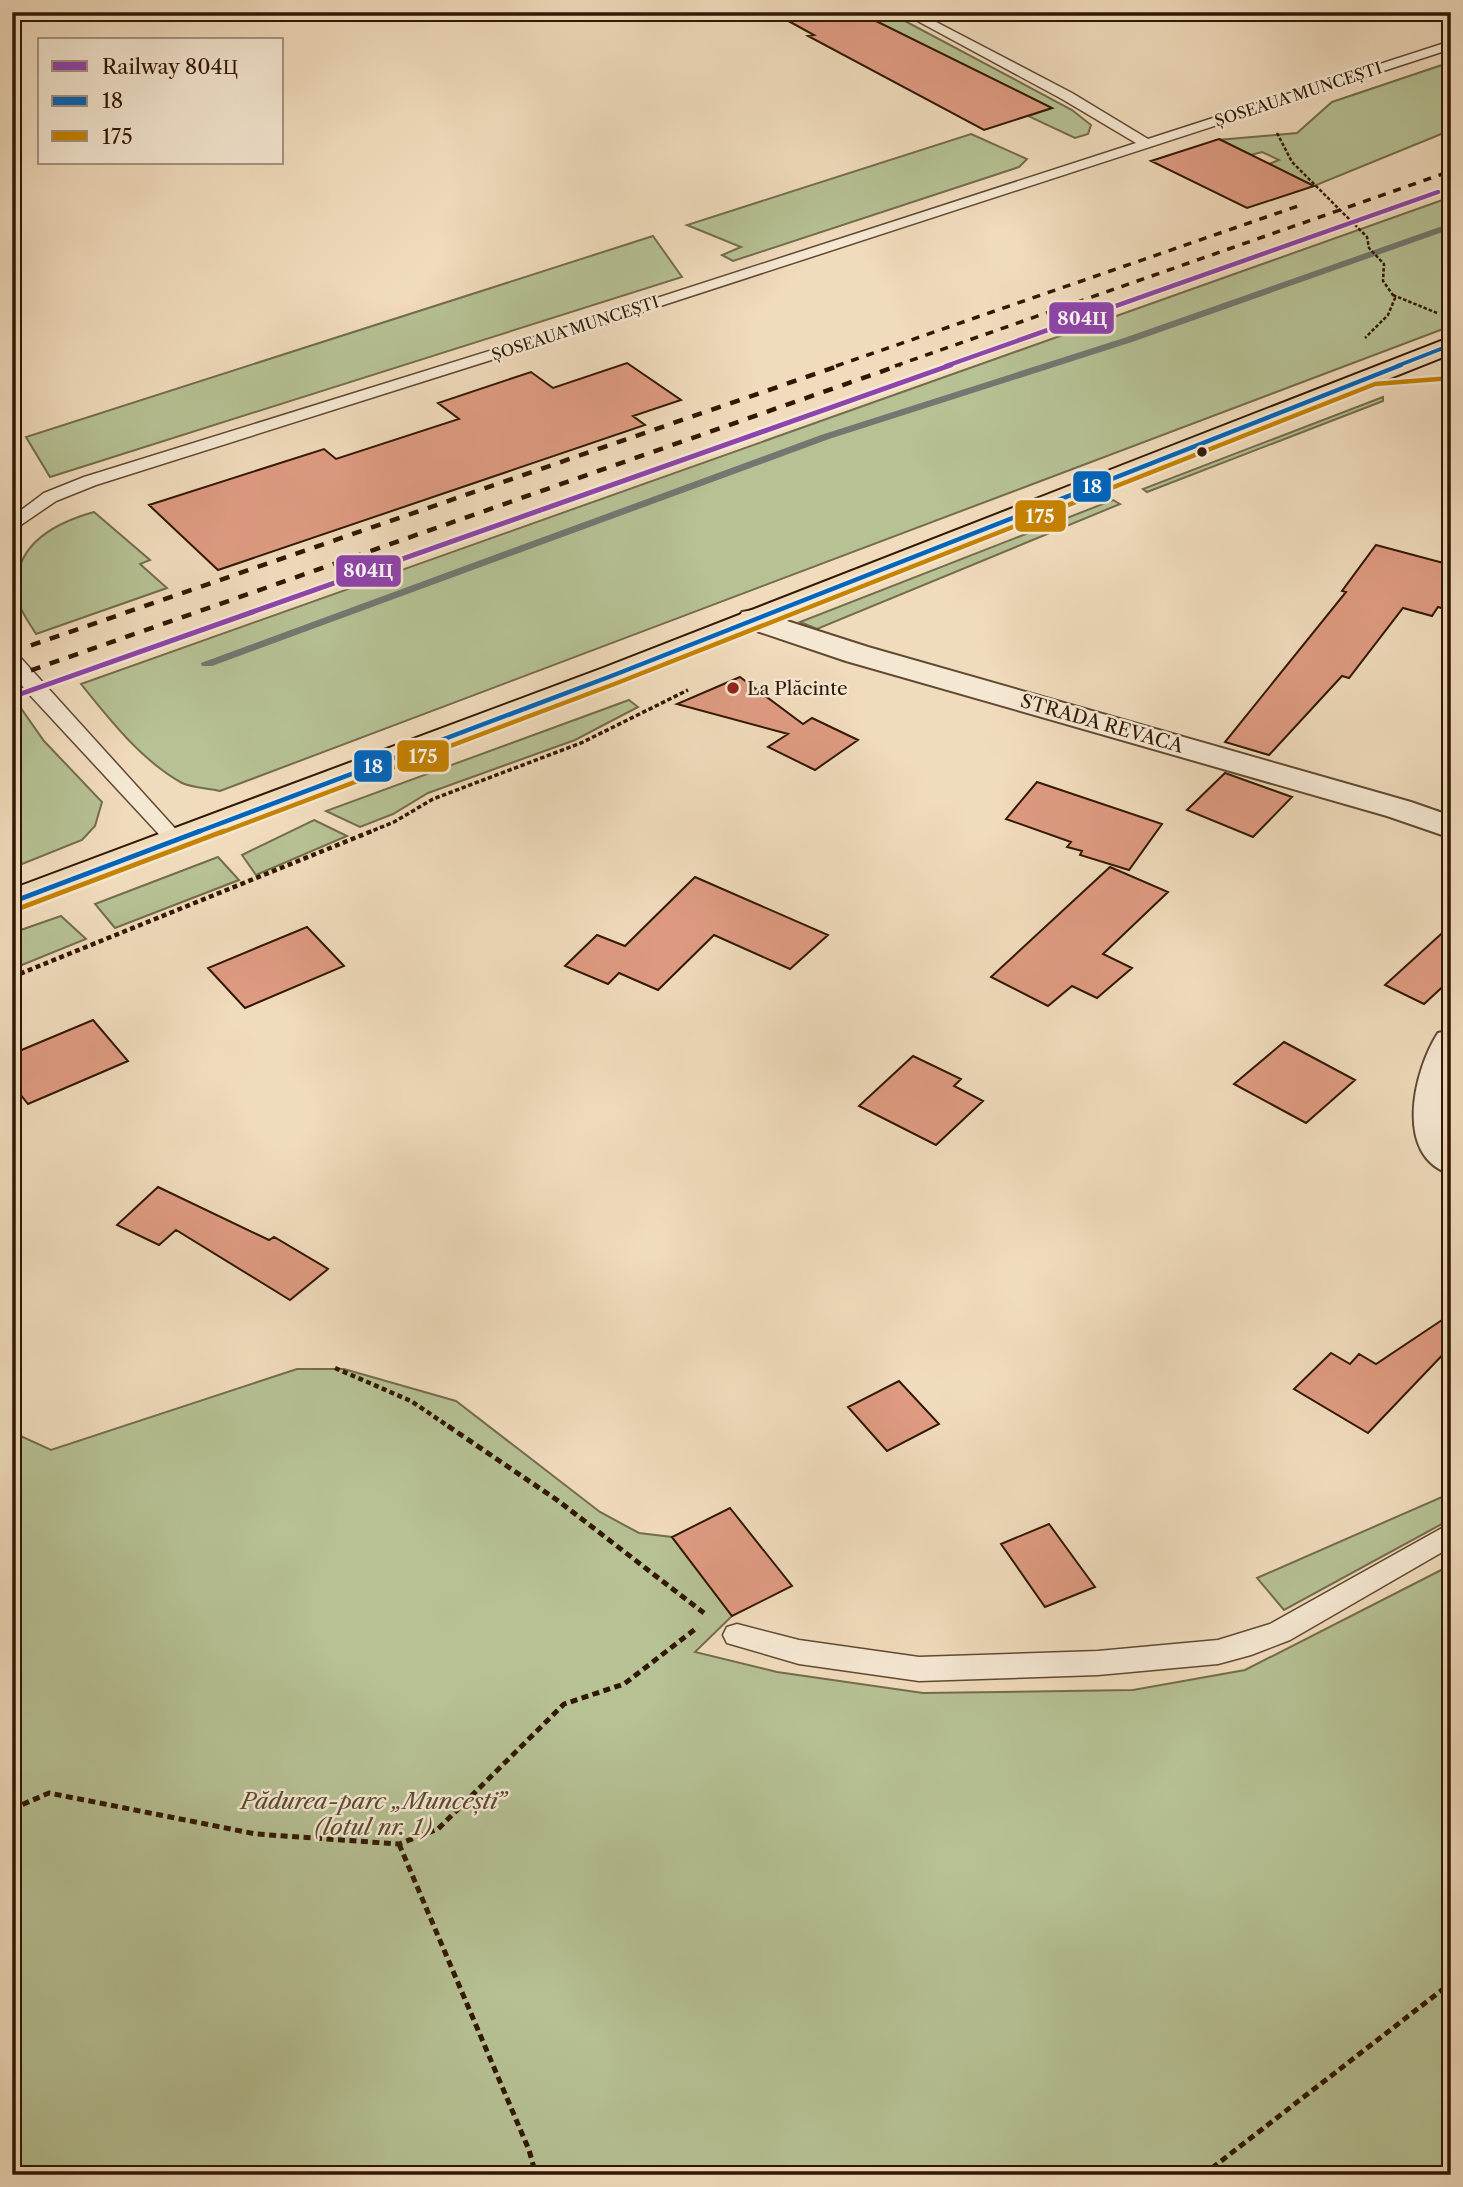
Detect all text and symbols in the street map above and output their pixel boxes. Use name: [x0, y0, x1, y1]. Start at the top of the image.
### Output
legend: [38, 38, 284, 164]
text: Railway 804Ц: [102, 54, 238, 79]
street label: ȘOSEAUA MUNCEȘTI: [1212, 58, 1384, 130]
text: 18: [102, 88, 123, 113]
text: 175: [102, 124, 133, 149]
street label: ȘOSEAUA MUNCEȘTI: [489, 292, 661, 364]
line badge: 804Ц: [1048, 301, 1115, 335]
text: 804Ц: [1057, 307, 1107, 330]
unlabelled marker: [1195, 445, 1209, 459]
line badge: 18: [1072, 470, 1112, 503]
text: 18: [1082, 475, 1102, 498]
line badge: 175: [1014, 499, 1067, 533]
text: 175: [1026, 505, 1054, 528]
line badge: 804Ц: [335, 554, 402, 588]
text: 804Ц: [343, 559, 393, 582]
place label: La Plăcinte: [747, 677, 848, 700]
marker: La Plăcinte: [725, 680, 741, 696]
street label: STRADA REVACA: [1018, 689, 1187, 758]
line badge: 175: [396, 739, 450, 773]
text: 175: [409, 745, 437, 768]
line badge: 18: [353, 749, 393, 783]
text: 18: [363, 755, 383, 778]
park label: Pădurea-parc „Muncești” (lotul nr. 1): [239, 1787, 508, 1841]

